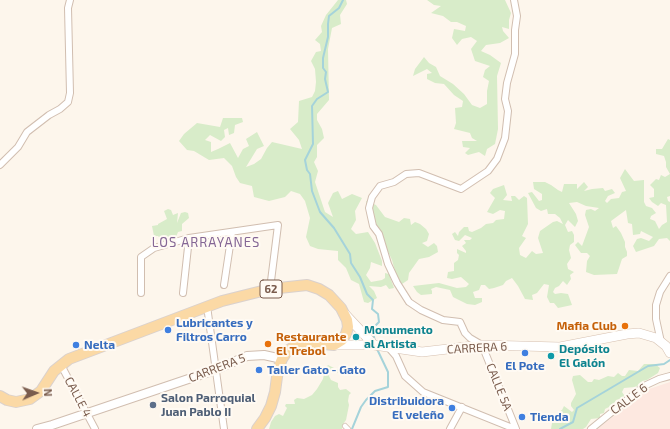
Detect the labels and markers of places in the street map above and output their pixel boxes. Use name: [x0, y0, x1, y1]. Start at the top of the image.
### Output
place label: Lubricantes y Filtros Carro: [176, 316, 253, 344]
place label: Mafia Club: [557, 319, 617, 333]
marker: Mafia Club: [620, 321, 630, 331]
place label: Monumento al Artista: [364, 323, 433, 351]
marker: Lubricantes y Filtros Carro: [163, 325, 173, 335]
place label: Restaurante El Trebol: [276, 330, 347, 358]
marker: Monumento al Artista: [351, 332, 361, 342]
place label: Nelta: [84, 338, 115, 352]
marker: Restaurante El Trebol: [263, 339, 273, 349]
marker: Nelta: [71, 340, 81, 350]
place label: Depósito El Galón: [559, 342, 610, 370]
marker: El Pote: [520, 348, 530, 358]
marker: Depósito El Galón: [546, 351, 556, 361]
place label: El Pote: [505, 359, 545, 373]
place label: Taller Gato - Gato: [267, 363, 366, 377]
marker: Taller Gato - Gato: [254, 365, 264, 375]
place label: Salon Parroquial Juan Pablo II: [161, 391, 255, 419]
place label: Distribuidora El veleño: [369, 394, 444, 422]
marker: Salon Parroquial Juan Pablo II: [148, 400, 158, 410]
marker: Distribuidora El veleño: [447, 403, 457, 413]
place label: Tienda: [530, 410, 569, 424]
marker: Tienda: [517, 412, 527, 422]

